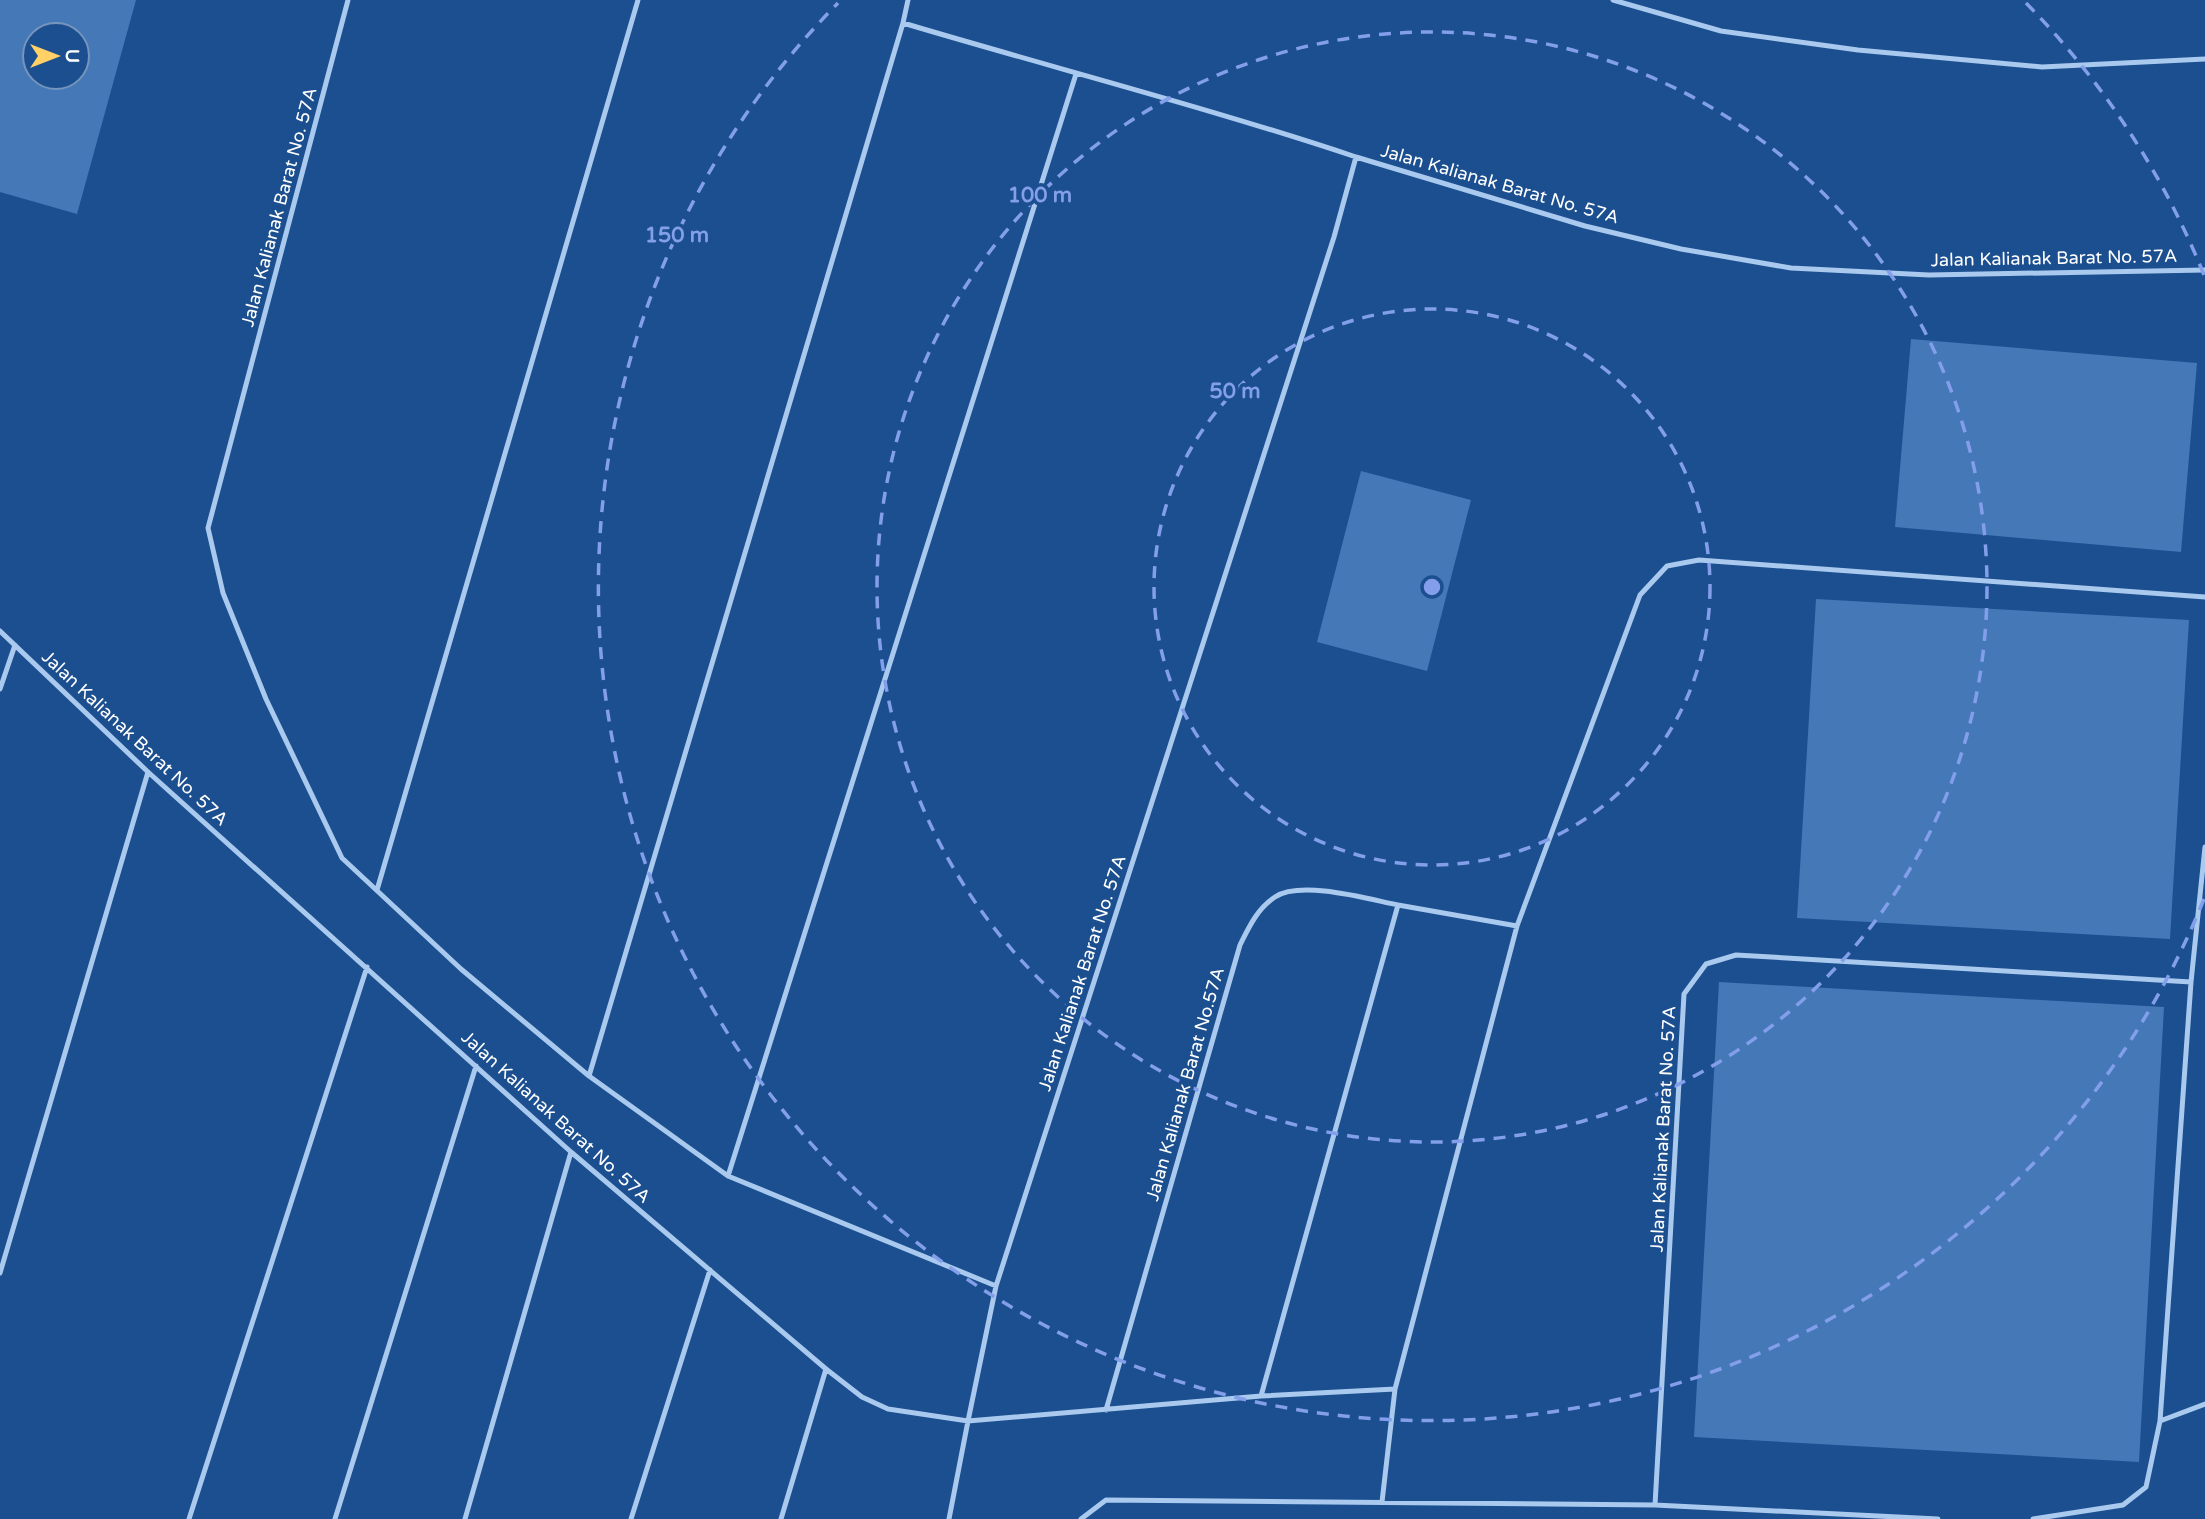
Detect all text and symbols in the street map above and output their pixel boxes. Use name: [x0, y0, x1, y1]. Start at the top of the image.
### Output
north arrow: [21, 21, 91, 91]
text: U: [61, 49, 83, 63]
street label: Jalan Kalianak Barat No. 57A: [236, 85, 322, 329]
street label: Jalan Kalianak Barat No. 57A: [1378, 139, 1622, 229]
text: 100 m: [1008, 183, 1072, 208]
text: 150 m: [645, 223, 709, 248]
street label: Jalan Kalianak Barat No. 57A: [1930, 245, 2178, 271]
text: 50 m: [1209, 379, 1261, 404]
centre of rings: [1420, 575, 1444, 599]
street label: Jalan Kalianak Barat No. 57A: [37, 646, 233, 830]
street label: Jalan Kalianak Barat No. 57A: [1033, 852, 1131, 1094]
street label: Jalan Kalianak Barat No.57A: [1141, 965, 1229, 1203]
street label: Jalan Kalianak Barat No. 57A: [1646, 1005, 1680, 1253]
street label: Jalan Kalianak Barat No. 57A: [457, 1026, 655, 1208]

